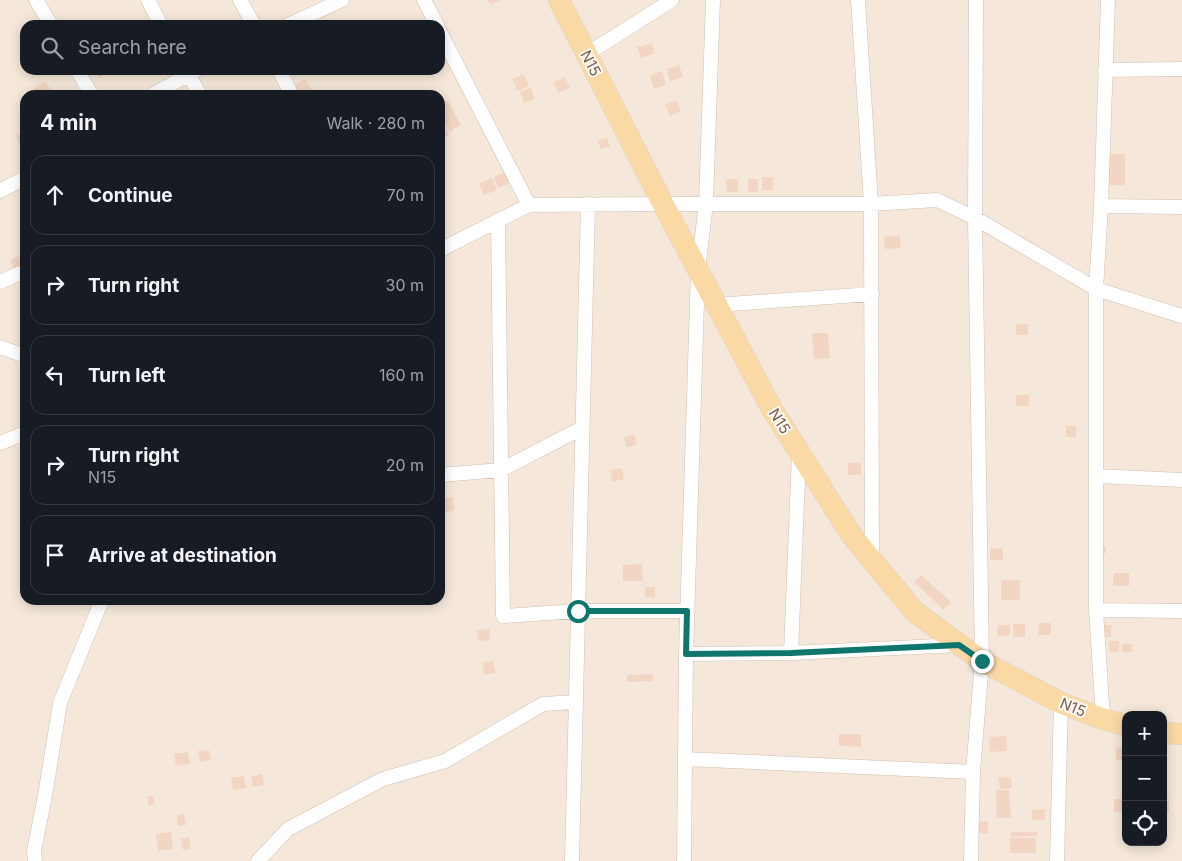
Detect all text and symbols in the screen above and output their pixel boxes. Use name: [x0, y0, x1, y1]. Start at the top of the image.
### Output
search box: [20, 20, 445, 75]
icon: search: [38, 34, 66, 62]
text: Search here: [78, 36, 187, 59]
street label: N15: [577, 47, 605, 79]
text: 4 min: [40, 110, 97, 135]
text: Walk · 280 m: [327, 113, 425, 133]
icon: ahead: [41, 181, 69, 209]
text: Continue: [88, 184, 173, 207]
text: 70 m: [387, 185, 424, 205]
icon: right: [41, 271, 69, 299]
text: Turn right: [88, 274, 179, 297]
text: 30 m: [386, 275, 424, 295]
icon: left: [41, 361, 69, 389]
text: Turn left: [88, 364, 166, 387]
text: 160 m: [379, 365, 424, 385]
street label: N15: [765, 405, 795, 437]
text: Turn right: [88, 444, 179, 467]
icon: right: [41, 451, 69, 479]
text: 20 m: [386, 455, 424, 475]
text: N15: [88, 467, 116, 487]
icon: arrive: [41, 541, 69, 569]
text: Arrive at destination: [88, 544, 277, 567]
route start: [567, 600, 590, 623]
route end: [971, 650, 994, 673]
street label: N15: [1057, 693, 1089, 721]
map controls: [1122, 711, 1167, 846]
button: +: [1122, 711, 1167, 756]
button: −: [1122, 756, 1167, 801]
button: locate: [1122, 801, 1167, 846]

